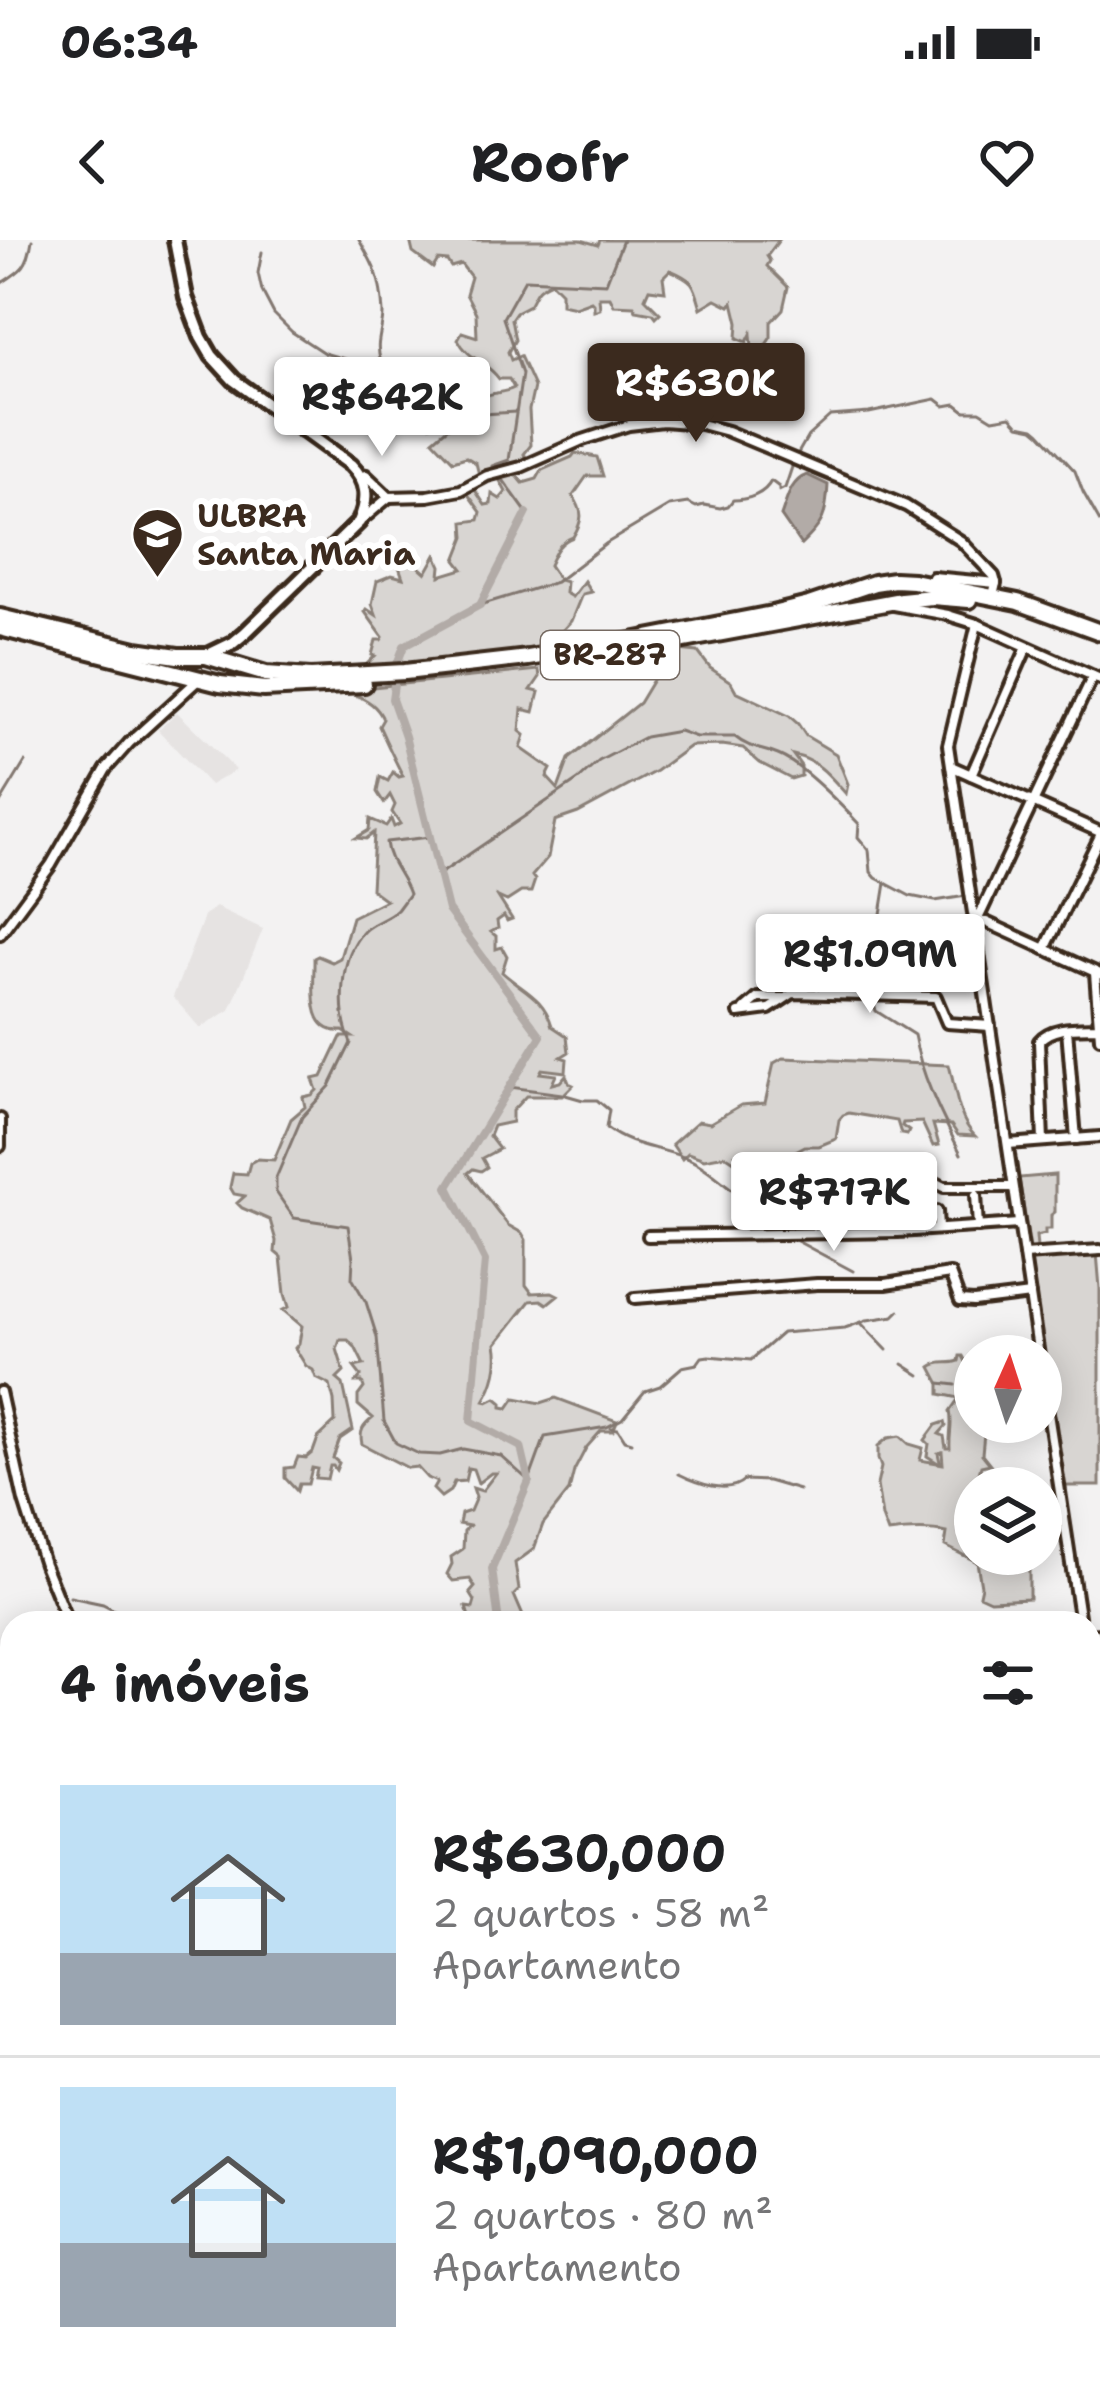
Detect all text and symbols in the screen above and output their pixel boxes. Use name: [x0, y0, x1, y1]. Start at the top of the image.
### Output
text: 06:34: [60, 12, 198, 72]
text: Roofr: [471, 126, 629, 198]
icon: back: [60, 129, 126, 195]
icon: heart: [974, 129, 1040, 195]
pin: R$630K: [598, 343, 794, 445]
text: R$630K: [615, 356, 777, 408]
pin: R$642K: [284, 357, 480, 459]
text: R$642K: [301, 370, 463, 422]
place label: ULBRA Santa Maria: [197, 493, 416, 576]
school or university icon: ULBRA Santa Maria: [130, 506, 186, 580]
road number: BR-287: [541, 631, 679, 679]
pin: R$1.09M: [759, 914, 981, 1016]
text: R$1.09M: [783, 927, 957, 979]
pin: R$717K: [736, 1152, 932, 1254]
text: R$717K: [758, 1165, 910, 1217]
north arrow: [954, 1335, 1062, 1443]
map controls: [954, 1335, 1062, 1575]
button: layers: [954, 1467, 1062, 1575]
text: 4 imóveis: [60, 1649, 310, 1717]
icon: filters: [975, 1650, 1041, 1716]
text: R$630,000: [432, 1819, 726, 1887]
icon: home: [156, 1833, 300, 1977]
text: 2 quartos · 58 m²: [432, 1887, 769, 1939]
text: Apartamento: [432, 1939, 682, 1991]
text: R$1,090,000: [432, 2121, 759, 2189]
icon: home: [156, 2135, 300, 2279]
text: 2 quartos · 80 m²: [432, 2189, 773, 2241]
text: Apartamento: [432, 2241, 682, 2293]

